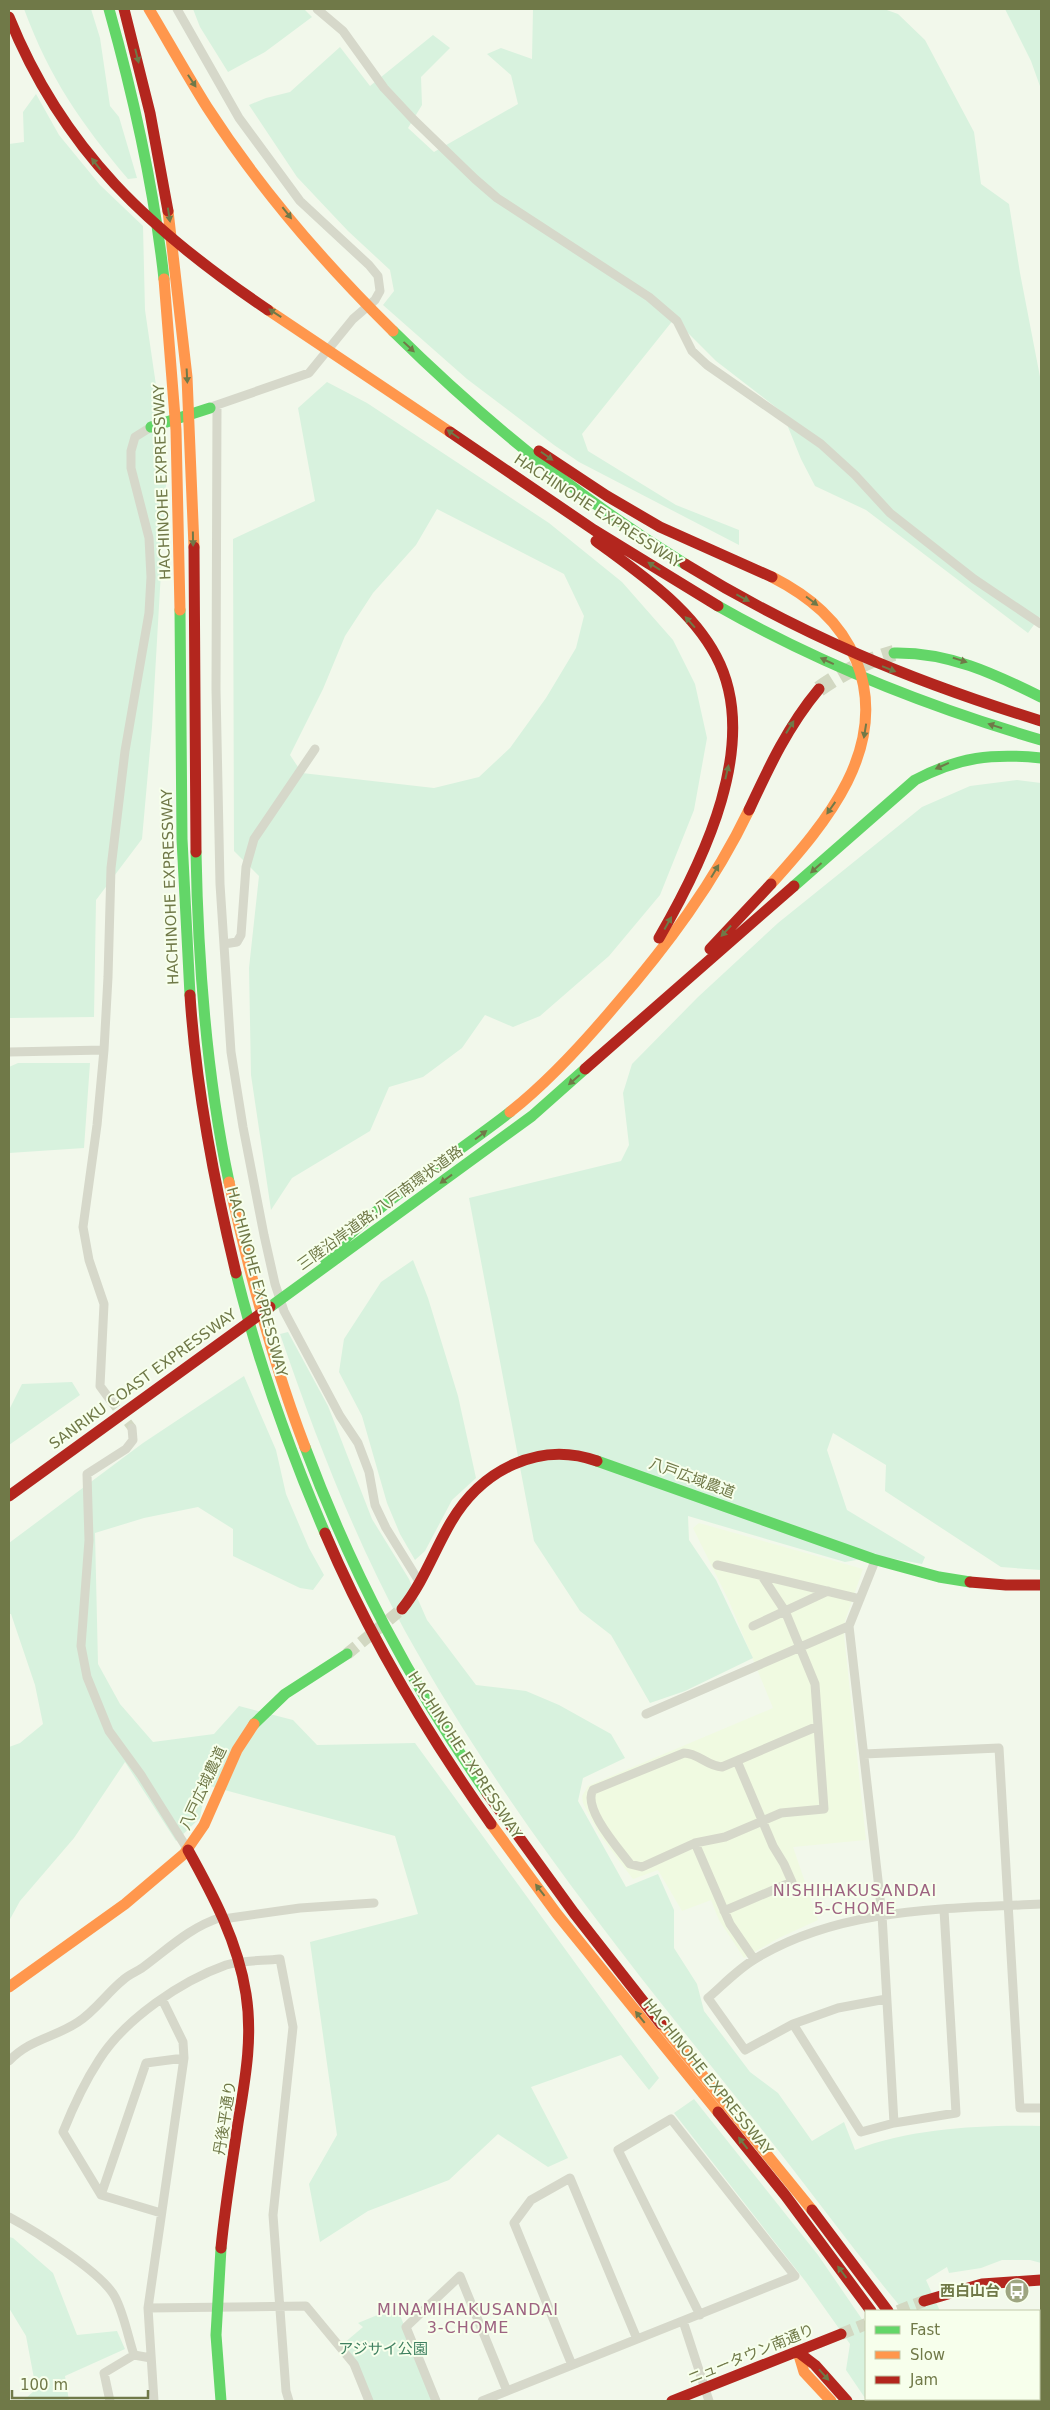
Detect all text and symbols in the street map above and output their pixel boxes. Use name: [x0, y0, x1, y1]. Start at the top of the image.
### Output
one-way arrow: [133, 48, 141, 63]
one-way arrow: [187, 74, 196, 87]
one-way arrow: [91, 158, 102, 171]
one-way arrow: [281, 206, 292, 219]
one-way arrow: [166, 207, 174, 223]
one-way arrow: [268, 308, 282, 318]
one-way arrow: [403, 341, 415, 353]
one-way arrow: [184, 369, 192, 385]
street label: HACHINOHE EXPRESSWAY: [150, 383, 174, 580]
one-way arrow: [446, 429, 460, 439]
street label: HACHINOHE EXPRESSWAY: [511, 450, 686, 572]
one-way arrow: [540, 451, 554, 461]
one-way arrow: [189, 531, 197, 547]
one-way arrow: [647, 562, 660, 571]
one-way arrow: [736, 594, 750, 602]
one-way arrow: [805, 596, 818, 607]
one-way arrow: [685, 616, 696, 629]
one-way arrow: [820, 656, 834, 664]
one-way arrow: [952, 657, 967, 665]
one-way arrow: [882, 665, 896, 673]
one-way arrow: [785, 720, 795, 733]
one-way arrow: [987, 721, 1002, 729]
one-way arrow: [861, 723, 869, 739]
one-way arrow: [935, 762, 949, 770]
one-way arrow: [723, 765, 731, 780]
street label: HACHINOHE EXPRESSWAY: [158, 788, 182, 985]
one-way arrow: [826, 801, 836, 814]
one-way arrow: [810, 862, 822, 873]
one-way arrow: [711, 864, 720, 877]
one-way arrow: [664, 916, 673, 930]
one-way arrow: [720, 925, 732, 937]
one-way arrow: [569, 1074, 581, 1086]
one-way arrow: [474, 1129, 487, 1140]
street label: 三陸沿岸道路;八戸南環状道路: [294, 1142, 466, 1274]
one-way arrow: [439, 1174, 453, 1184]
street label: HACHINOHE EXPRESSWAY: [223, 1185, 291, 1380]
street label: SANRIKU COAST EXPRESSWAY: [46, 1305, 241, 1453]
street label: 八戸広域農道: [647, 1454, 737, 1502]
street label: HACHINOHE EXPRESSWAY: [404, 1668, 526, 1843]
street label: 八戸広域農道: [176, 1743, 230, 1833]
district label: NISHIHAKUSANDAI 5-CHOME: [773, 1881, 937, 1918]
one-way arrow: [534, 1883, 545, 1896]
street label: HACHINOHE EXPRESSWAY: [639, 1995, 777, 2159]
one-way arrow: [635, 2011, 646, 2024]
street label: 丹後平通り: [210, 2080, 240, 2156]
one-way arrow: [738, 2136, 748, 2150]
one-way arrow: [837, 2266, 848, 2279]
bus stop icon: 西白山台: [1004, 2278, 1030, 2304]
place label: 西白山台: [940, 2282, 1000, 2300]
district label: MINAMIHAKUSANDAI 3-CHOME: [377, 2300, 559, 2337]
legend: [865, 2310, 1040, 2400]
street label: ニュータウン南通り: [685, 2320, 817, 2388]
text: Fast: [910, 2321, 940, 2339]
park label: アジサイ公園: [338, 2340, 428, 2358]
text: Slow: [910, 2346, 945, 2364]
scale bar: [12, 2368, 149, 2400]
one-way arrow: [818, 2369, 830, 2381]
text: Jam: [909, 2371, 938, 2389]
text: 100 m: [20, 2376, 68, 2394]

